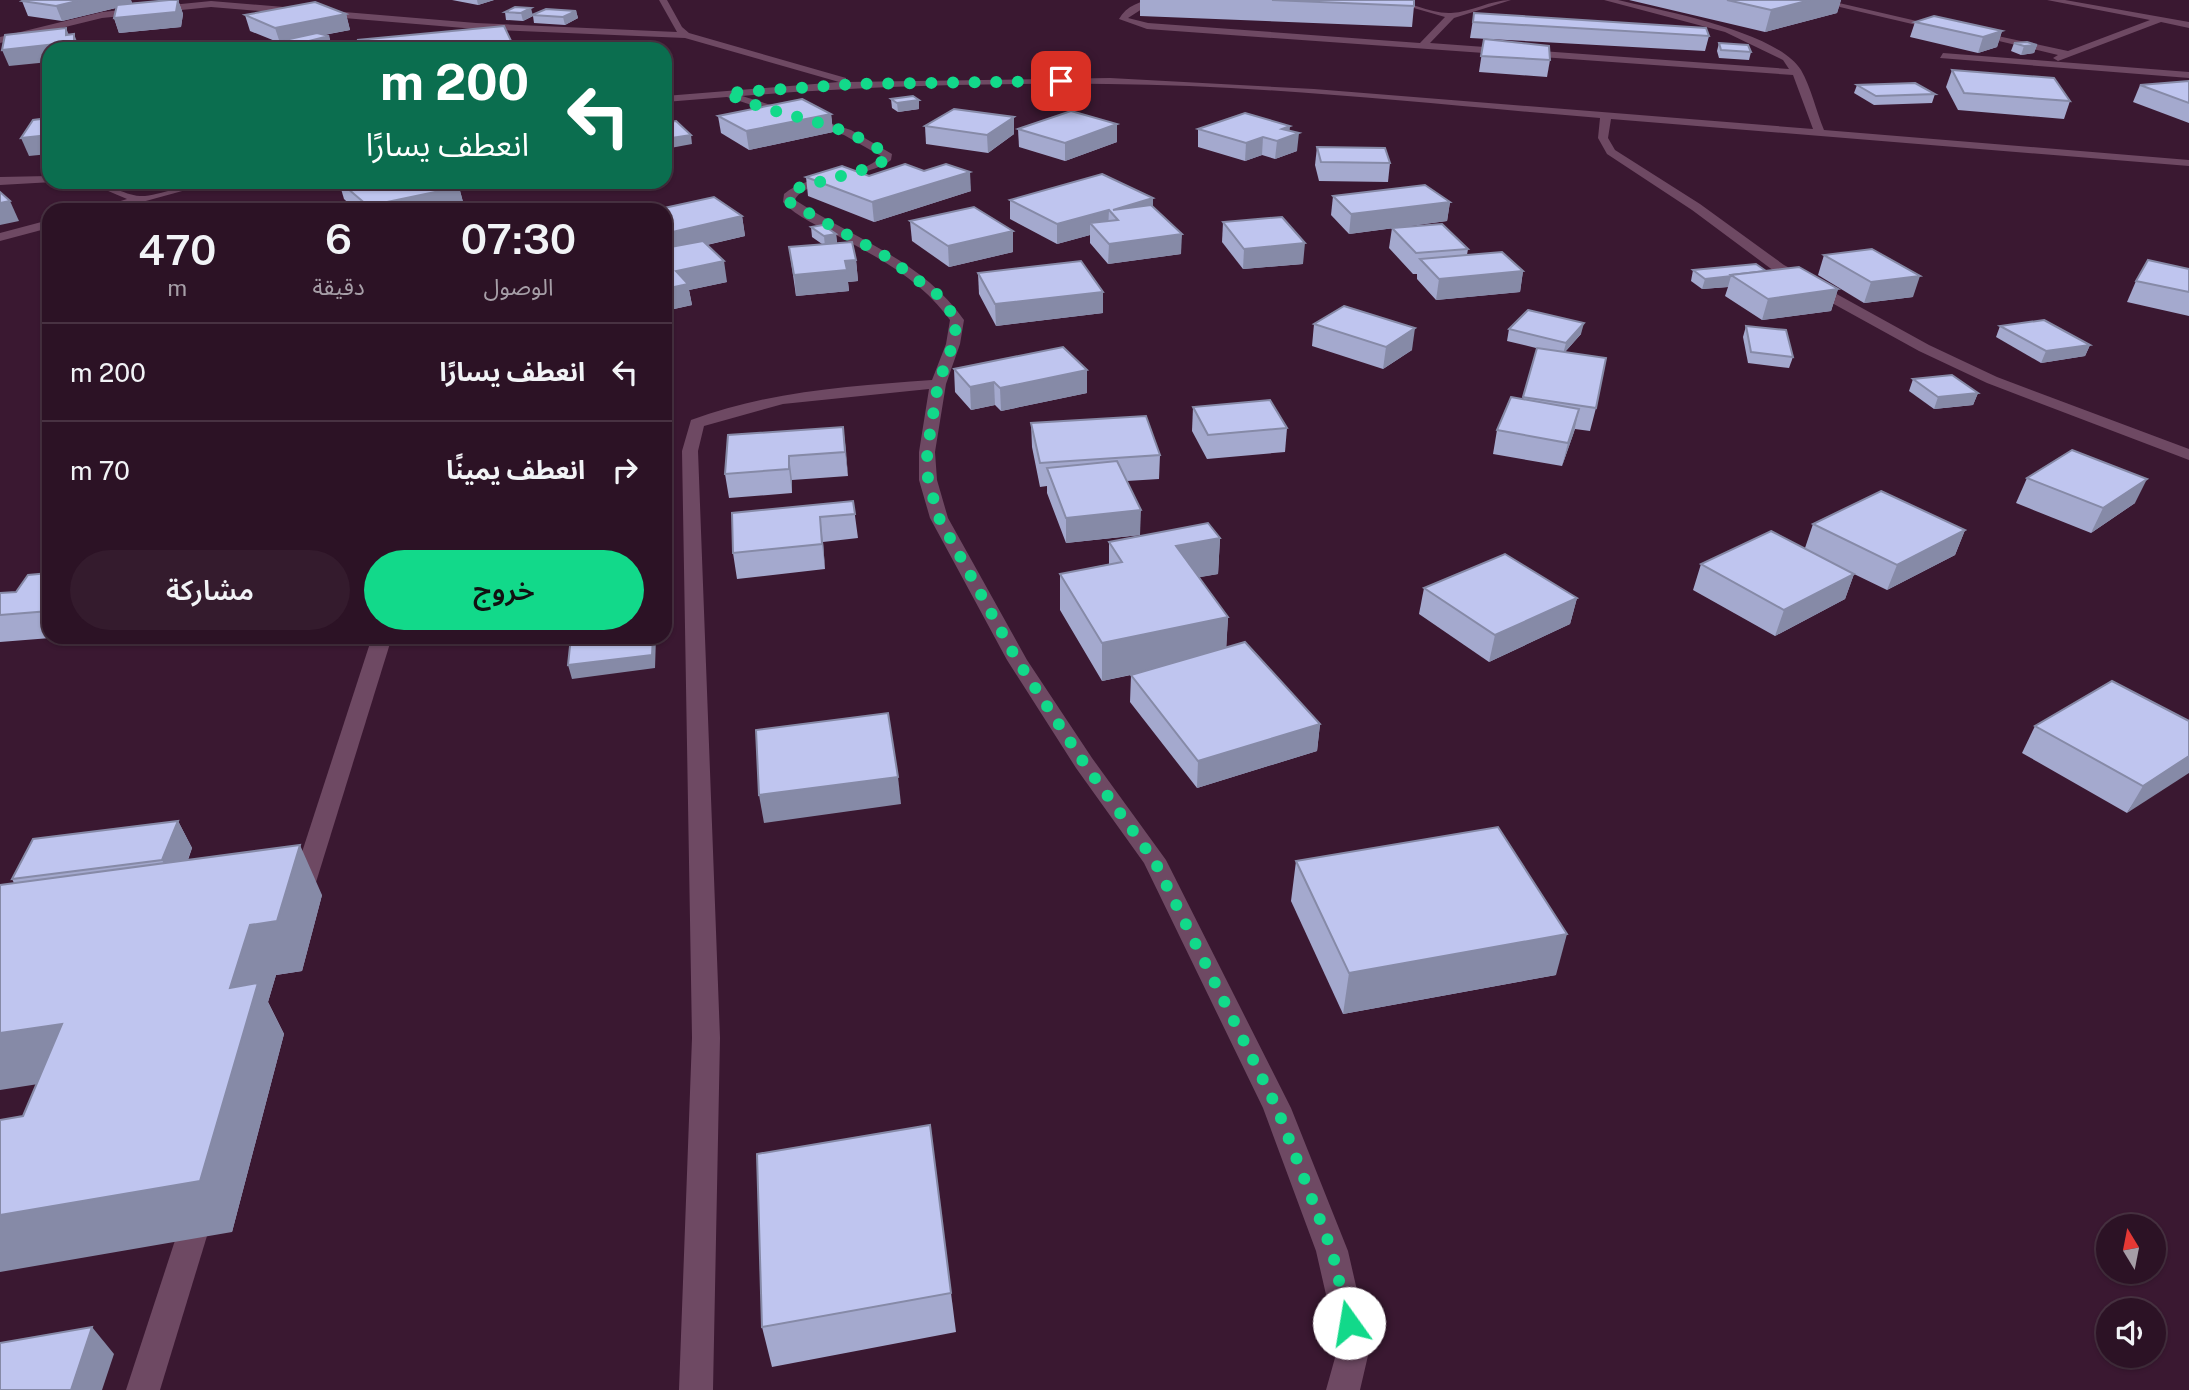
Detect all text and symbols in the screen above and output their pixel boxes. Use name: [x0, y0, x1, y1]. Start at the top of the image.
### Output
pin: [1031, 51, 1091, 111]
text: 200 m: [380, 53, 529, 111]
icon: arrive: [1042, 62, 1080, 100]
icon: left: [553, 70, 644, 161]
text: انعطف يسارًا: [366, 126, 529, 163]
text: 6: [325, 214, 352, 263]
text: 07:30: [461, 214, 576, 263]
text: 470: [138, 225, 217, 274]
text: دقيقة: [312, 273, 365, 300]
text: الوصول: [483, 273, 553, 300]
text: m: [167, 274, 187, 301]
icon: left: [606, 353, 644, 391]
text: انعطف يسارًا: [439, 356, 585, 387]
text: 200 m: [70, 357, 146, 388]
icon: right: [606, 451, 644, 489]
text: انعطف يمينًا: [446, 454, 585, 485]
text: 70 m: [70, 455, 130, 486]
button: مشاركة: [70, 550, 350, 630]
button: خروج: [364, 550, 644, 630]
north arrow: [2096, 1214, 2166, 1284]
map controls: [2096, 1214, 2166, 1368]
position arrow: [1312, 1286, 1386, 1360]
button: sound: [2096, 1298, 2166, 1368]

